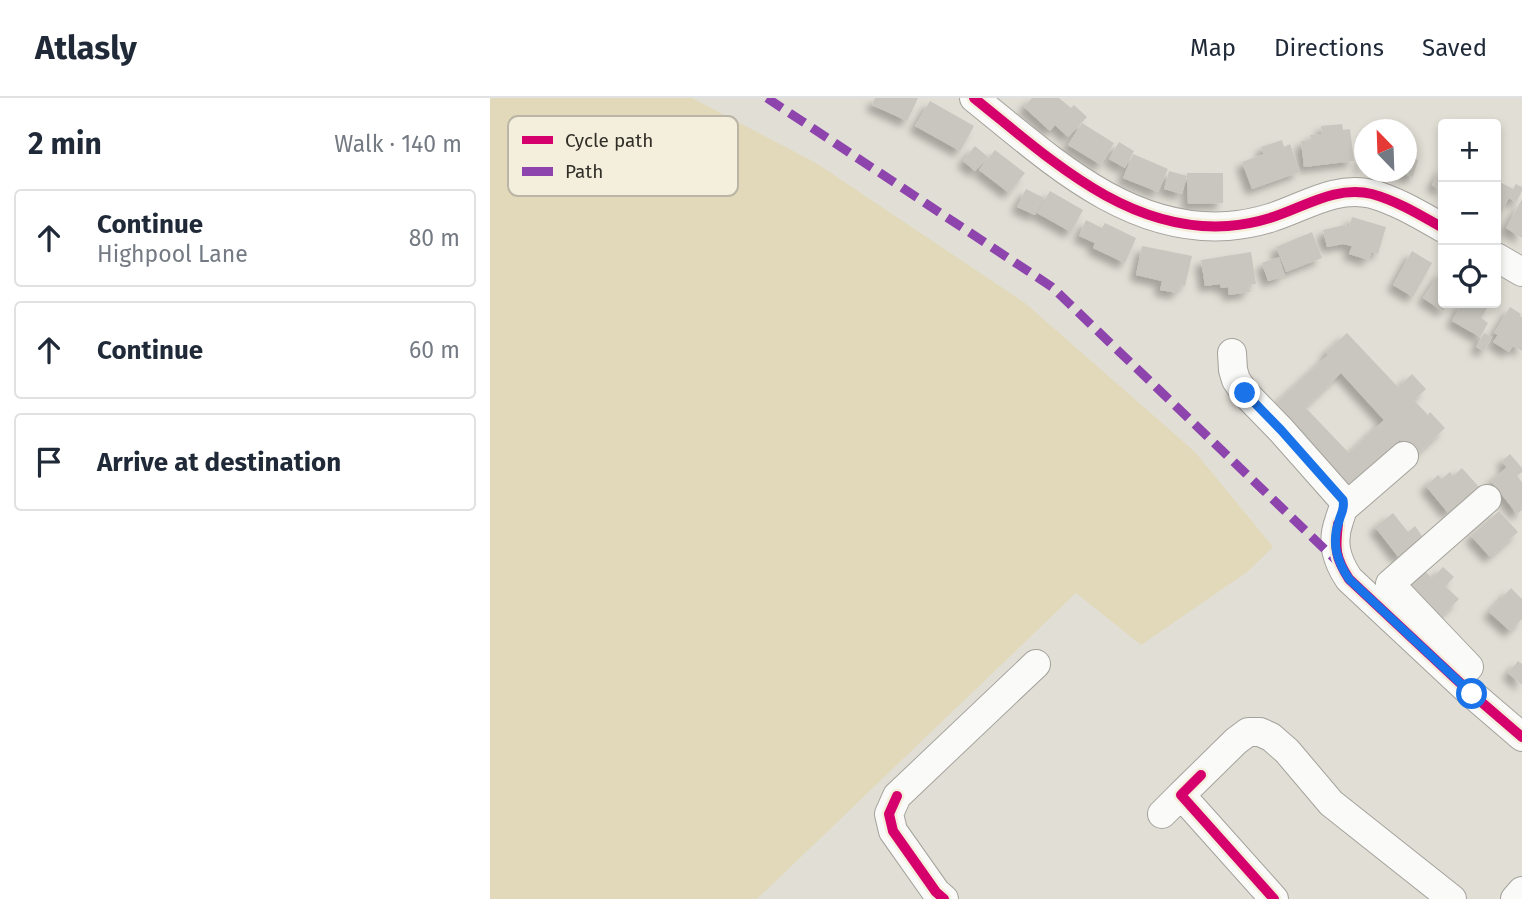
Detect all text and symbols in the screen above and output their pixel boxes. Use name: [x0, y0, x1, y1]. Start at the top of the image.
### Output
text: Atlasly: [35, 28, 137, 68]
text: Map: [1190, 34, 1236, 62]
text: Directions: [1274, 34, 1384, 62]
text: Saved: [1422, 34, 1487, 62]
legend: [508, 116, 738, 196]
north arrow: [1354, 119, 1417, 182]
map controls: [1438, 119, 1501, 308]
button: +: [1438, 119, 1501, 182]
text: 2 min: [28, 126, 102, 162]
text: Cycle path: [565, 129, 653, 152]
text: Walk · 140 m: [334, 130, 462, 158]
text: Path: [565, 160, 603, 183]
button: −: [1438, 182, 1501, 245]
text: Continue: [97, 209, 203, 240]
icon: ahead: [30, 219, 68, 257]
text: 80 m: [409, 224, 460, 252]
text: Highpool Lane: [97, 240, 248, 268]
button: locate: [1438, 245, 1501, 308]
icon: ahead: [30, 331, 68, 369]
text: Continue: [97, 335, 203, 366]
text: 60 m: [409, 336, 460, 364]
route end: [1229, 377, 1260, 408]
icon: arrive: [30, 443, 68, 481]
text: Arrive at destination: [97, 447, 341, 478]
route start: [1456, 678, 1487, 709]

